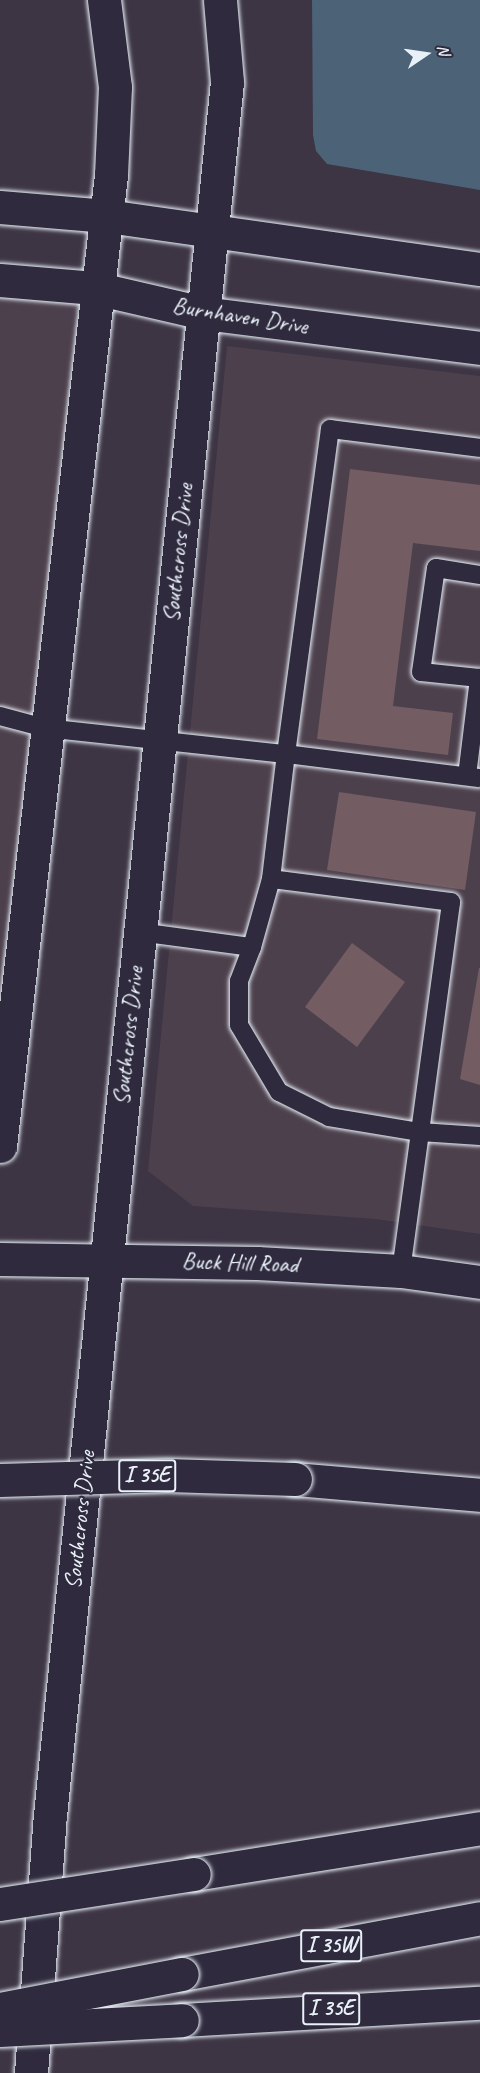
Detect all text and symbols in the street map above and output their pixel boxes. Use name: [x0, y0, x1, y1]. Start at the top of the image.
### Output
north arrow: [396, 24, 456, 84]
text: N: [433, 43, 454, 57]
street label: Burnhaven Drive: [170, 291, 310, 341]
street label: Southcross Drive: [156, 482, 200, 624]
street label: Southcross Drive: [106, 965, 150, 1107]
street label: Buck Hill Road: [181, 1247, 299, 1279]
street label: Southcross Drive: [58, 1449, 102, 1591]
road number: I 35E: [117, 1457, 177, 1495]
road number: I 35W: [300, 1927, 362, 1965]
road number: I 35E: [301, 1990, 361, 2028]

